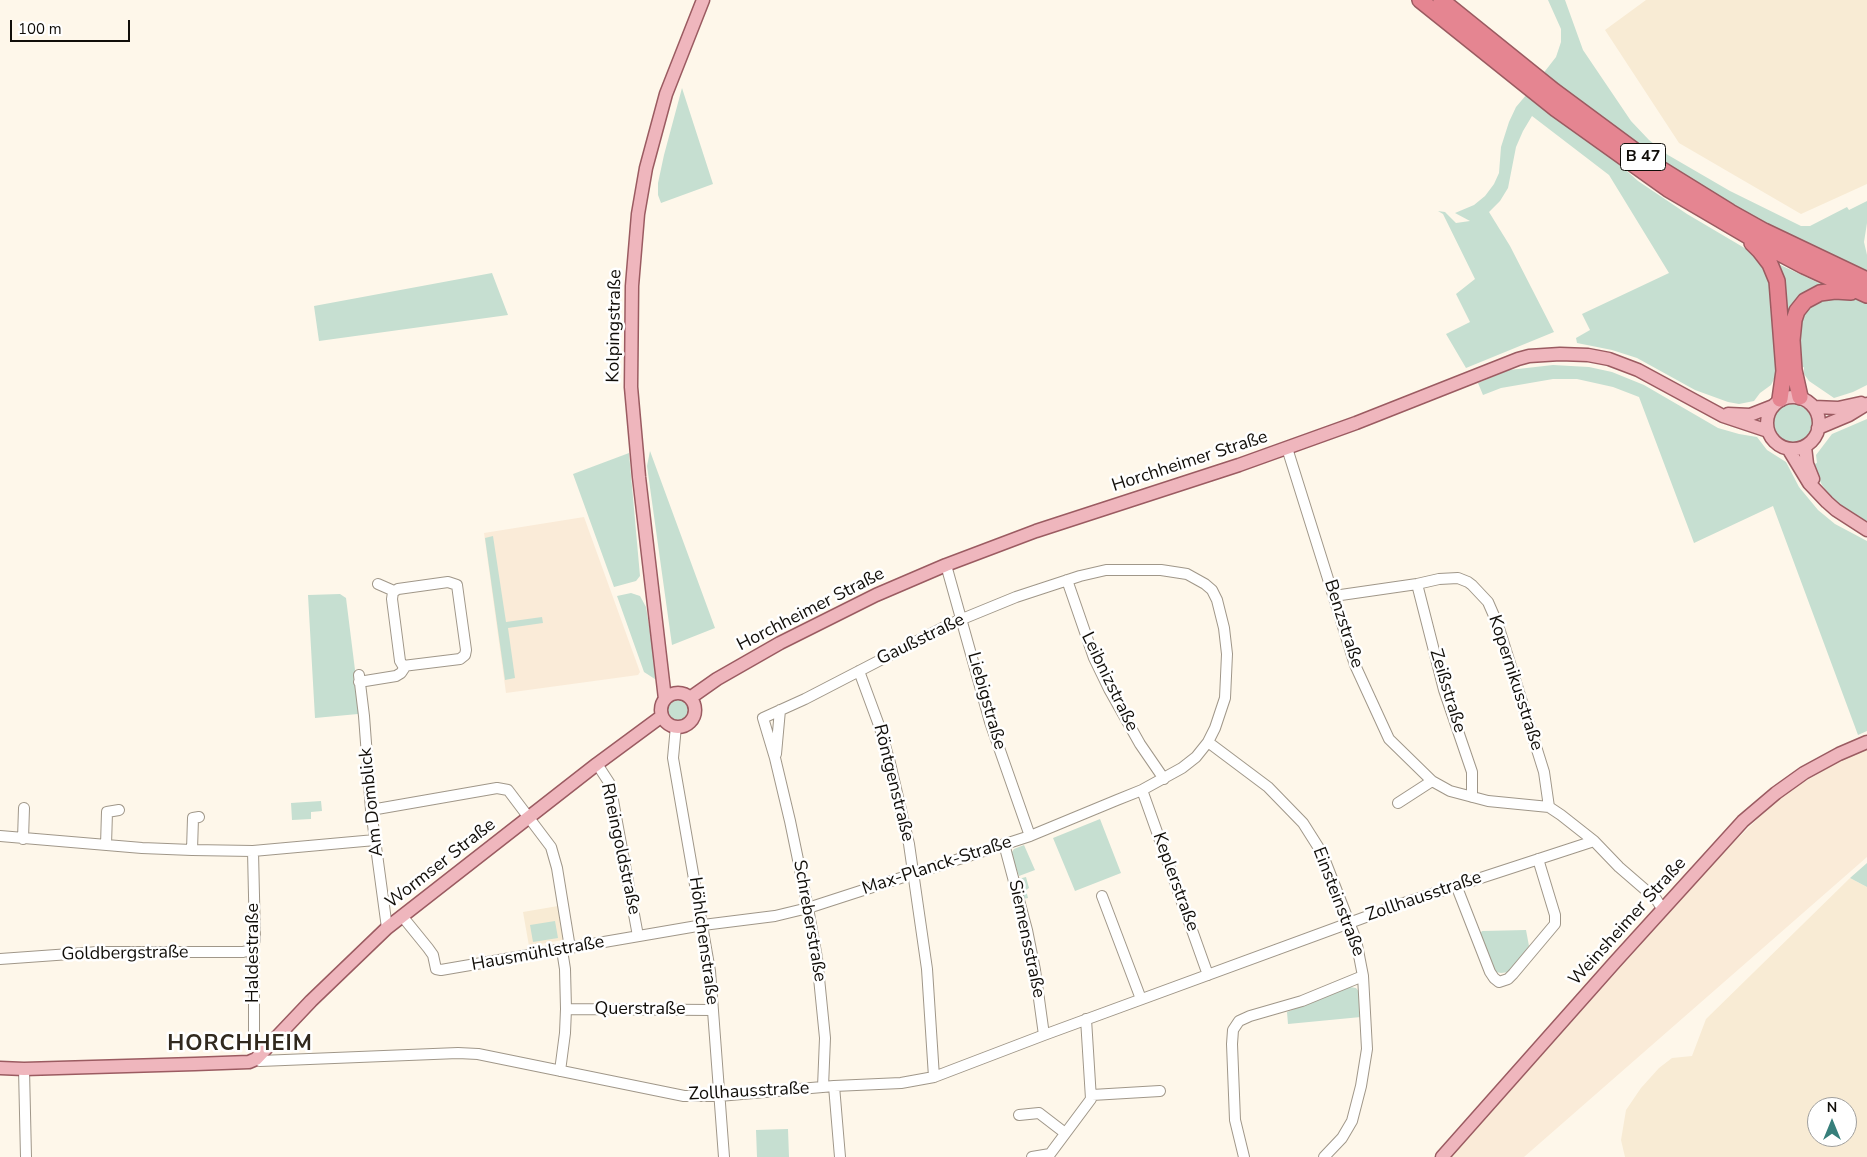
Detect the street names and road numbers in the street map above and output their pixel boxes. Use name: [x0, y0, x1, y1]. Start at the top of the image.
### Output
road number: B 47: [1620, 144, 1666, 170]
street label: Kolpingstraße: [603, 269, 627, 383]
street label: Horchheimer Straße: [1109, 427, 1271, 497]
street label: Horchheimer Straße: [734, 563, 888, 657]
street label: Benzstraße: [1319, 577, 1367, 671]
street label: Gaußstraße: [874, 609, 968, 671]
street label: Kopernikusstraße: [1483, 613, 1547, 753]
street label: Leibnizstraße: [1076, 629, 1142, 735]
street label: Zeißstraße: [1424, 647, 1470, 735]
street label: Liebigstraße: [962, 650, 1010, 752]
street label: Röntgenstraße: [868, 722, 918, 844]
street label: Am Domblick: [356, 747, 388, 857]
street label: Rheingoldstraße: [596, 781, 644, 917]
street label: Wormser Straße: [382, 814, 500, 914]
street label: Keplerstraße: [1147, 830, 1203, 934]
street label: Max-Planck-Straße: [860, 832, 1014, 900]
street label: Einsteinstraße: [1307, 844, 1369, 960]
street label: Weinsheimer Straße: [1565, 853, 1691, 991]
street label: Schreberstraße: [788, 858, 830, 984]
street label: Zollhausstraße: [1363, 867, 1485, 927]
street label: Höhlchenstraße: [683, 876, 723, 1006]
street label: Siemensstraße: [1003, 878, 1049, 1000]
street label: Haldestraße: [243, 903, 265, 1003]
street label: Hausmühlstraße: [470, 932, 606, 976]
street label: Goldbergstraße: [61, 942, 189, 966]
street label: Querstraße: [594, 999, 686, 1021]
street label: Zollhausstraße: [688, 1078, 810, 1106]

